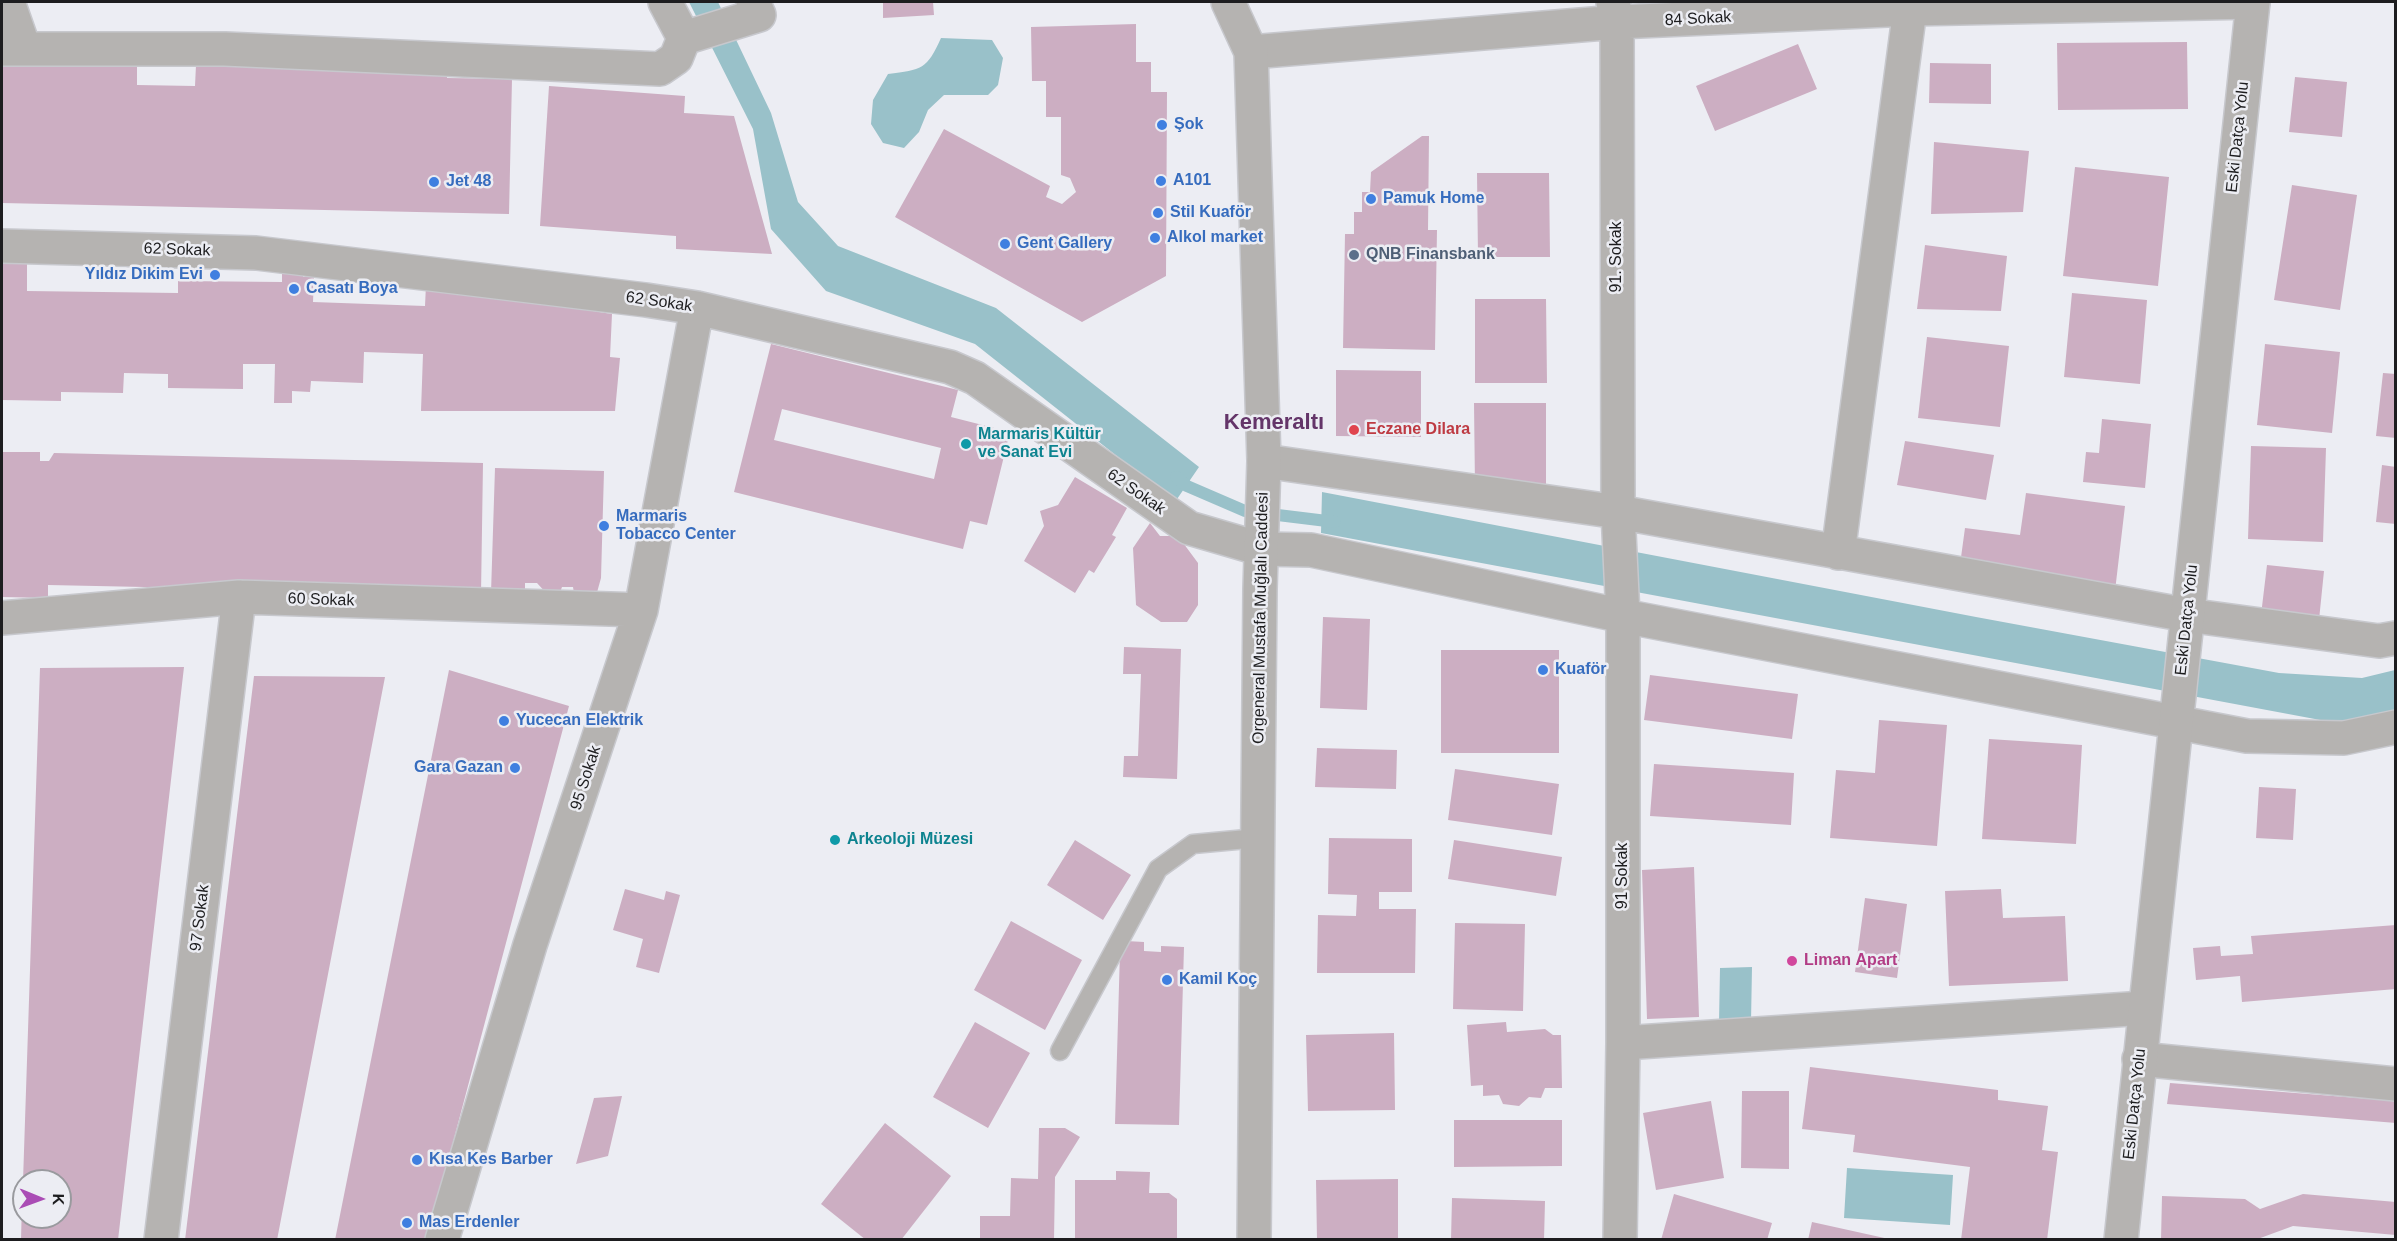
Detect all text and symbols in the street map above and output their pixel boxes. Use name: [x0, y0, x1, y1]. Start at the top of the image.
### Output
street label: 84 Sokak: [1664, 8, 1732, 30]
street label: Eski Datça Yolu: [2223, 81, 2253, 193]
place label: Şok: [1174, 115, 1203, 135]
marker: Şok: [1155, 118, 1169, 132]
place label: A101: [1173, 171, 1211, 191]
place label: Jet 48: [446, 172, 491, 192]
marker: A101: [1154, 174, 1168, 188]
marker: Jet 48: [427, 175, 441, 189]
place label: Pamuk Home: [1383, 189, 1484, 209]
marker: Pamuk Home: [1364, 192, 1378, 206]
place label: Stil Kuaför: [1170, 203, 1251, 223]
marker: Stil Kuaför: [1151, 206, 1165, 220]
street label: 91. Sokak: [1607, 221, 1627, 293]
place label: Alkol market: [1167, 228, 1263, 248]
marker: Alkol market: [1148, 231, 1162, 245]
place label: Gent Gallery: [1017, 234, 1112, 254]
marker: Gent Gallery: [998, 237, 1012, 251]
street label: 62 Sokak: [143, 239, 211, 261]
place label: QNB Finansbank: [1366, 245, 1495, 265]
marker: QNB Finansbank: [1347, 248, 1361, 262]
place label: Yıldız Dikim Evi: [85, 265, 203, 285]
marker: Yıldız Dikim Evi: [208, 268, 222, 282]
place label: Casatı Boya: [306, 279, 398, 299]
marker: Casatı Boya: [287, 282, 301, 296]
street label: 62 Sokak: [625, 288, 693, 316]
district label: Kemeraltı: [1224, 410, 1324, 436]
place label: Eczane Dilara: [1366, 420, 1470, 440]
marker: Eczane Dilara: [1347, 423, 1361, 437]
place label: Marmaris Kültür ve Sanat Evi: [978, 425, 1101, 463]
marker: Marmaris Kültür ve Sanat Evi: [959, 437, 973, 451]
street label: 62 Sokak: [1103, 465, 1169, 519]
street label: Orgeneral Mustafa Muğlalı Caddesi: [1249, 492, 1273, 744]
place label: Marmaris Tobacco Center: [616, 507, 736, 545]
marker: Marmaris Tobacco Center: [597, 519, 611, 533]
street label: Eski Datça Yolu: [2172, 564, 2202, 676]
street label: 60 Sokak: [287, 589, 355, 611]
place label: Kuaför: [1555, 660, 1607, 680]
marker: Kuaför: [1536, 663, 1550, 677]
place label: Yucecan Elektrik: [516, 711, 643, 731]
marker: Yucecan Elektrik: [497, 714, 511, 728]
street label: 95 Sokak: [567, 743, 605, 813]
place label: Gara Gazan: [414, 758, 503, 778]
marker: Gara Gazan: [508, 761, 522, 775]
place label: Arkeoloji Müzesi: [847, 830, 973, 850]
marker: Arkeoloji Müzesi: [828, 833, 842, 847]
street label: 91 Sokak: [1613, 843, 1633, 909]
street label: 97 Sokak: [186, 884, 214, 952]
place label: Liman Apart: [1804, 951, 1897, 971]
marker: Liman Apart: [1785, 954, 1799, 968]
place label: Kamil Koç: [1179, 970, 1257, 990]
marker: Kamil Koç: [1160, 973, 1174, 987]
street label: Eski Datça Yolu: [2120, 1048, 2150, 1160]
place label: Kısa Kes Barber: [429, 1150, 553, 1170]
marker: Kısa Kes Barber: [410, 1153, 424, 1167]
north arrow: [12, 1169, 72, 1229]
text: K: [50, 1193, 67, 1205]
place label: Mas Erdenler: [419, 1213, 519, 1233]
marker: Mas Erdenler: [400, 1216, 414, 1230]

